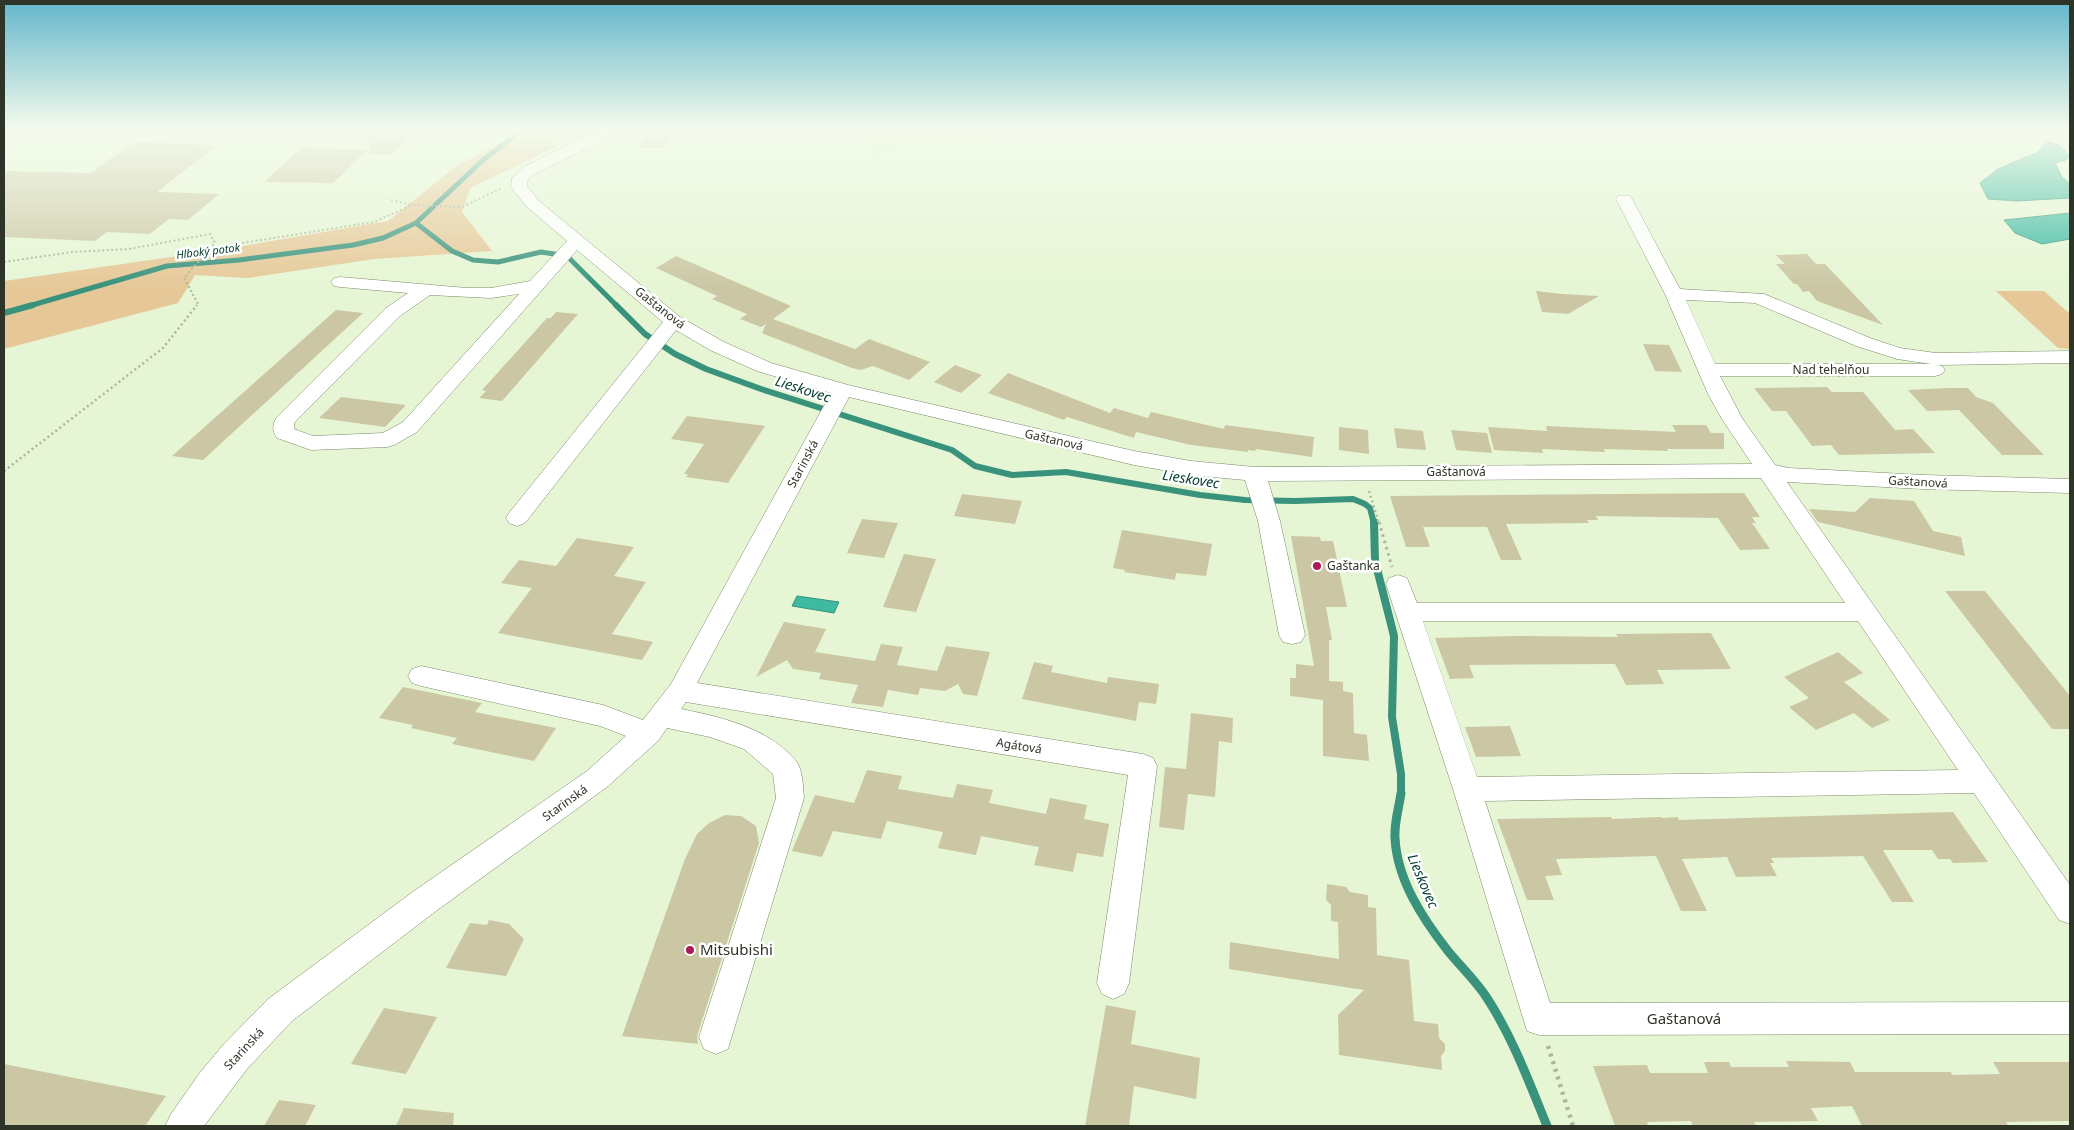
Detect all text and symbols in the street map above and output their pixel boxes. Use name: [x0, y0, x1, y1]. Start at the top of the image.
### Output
water label: Hlboký potok: [175, 239, 241, 262]
street label: Gaštanová: [632, 283, 689, 333]
street label: Nad tehelňou: [1793, 361, 1869, 378]
water label: Lieskovec: [773, 371, 834, 407]
street label: Gaštanová: [1023, 425, 1085, 454]
street label: Starinská: [783, 437, 822, 491]
street label: Gaštanová: [1426, 463, 1486, 480]
water label: Lieskovec: [1161, 465, 1222, 492]
street label: Gaštanová: [1888, 471, 1948, 492]
place label: Gaštanka: [1327, 557, 1380, 574]
marker: Gaštanka: [1311, 560, 1323, 572]
street label: Agátová: [995, 734, 1043, 757]
street label: Starinská: [539, 780, 591, 825]
water label: Lieskovec: [1403, 851, 1444, 912]
place label: Mitsubishi: [700, 939, 773, 959]
marker: Mitsubishi: [684, 944, 696, 956]
street label: Gaštanová: [1647, 1008, 1721, 1028]
street label: Starinská: [220, 1024, 268, 1073]

